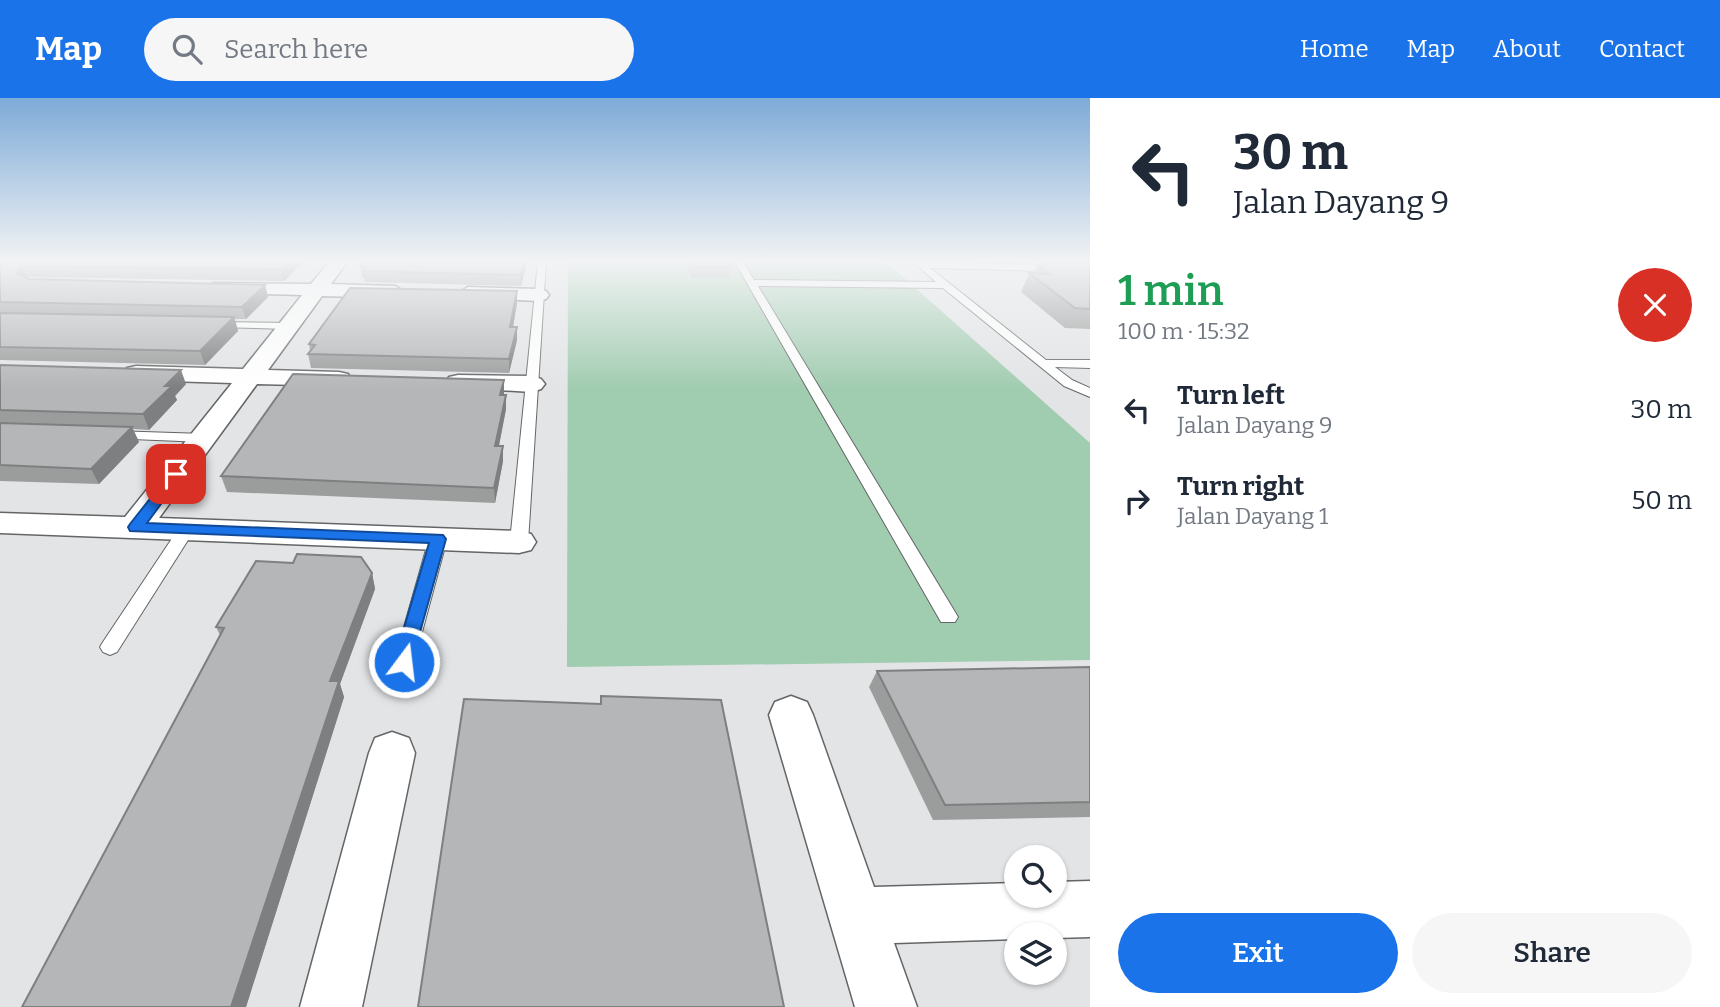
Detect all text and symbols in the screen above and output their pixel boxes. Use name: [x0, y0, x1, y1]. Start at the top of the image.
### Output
search box: [144, 18, 634, 81]
text: Map: [35, 29, 102, 69]
icon: search: [168, 30, 206, 68]
text: Search here: [224, 34, 368, 65]
text: Home: [1300, 35, 1369, 63]
text: Map: [1407, 35, 1455, 63]
text: About: [1493, 35, 1561, 63]
text: Contact: [1599, 35, 1685, 63]
text: 30 m: [1233, 123, 1348, 182]
icon: left: [1118, 126, 1209, 217]
text: Jalan Dayang 9: [1233, 183, 1449, 221]
text: 1 min: [1118, 266, 1224, 316]
button: close: [1618, 268, 1692, 342]
text: 100 m · 15:32: [1118, 317, 1250, 345]
text: Turn left: [1177, 380, 1285, 411]
icon: left: [1118, 391, 1156, 429]
text: 30 m: [1631, 394, 1692, 425]
text: Jalan Dayang 9: [1177, 411, 1332, 439]
pin: [146, 444, 206, 504]
icon: arrive: [157, 455, 195, 493]
text: Turn right: [1177, 471, 1304, 502]
icon: right: [1118, 482, 1156, 520]
text: 50 m: [1631, 485, 1692, 516]
text: Jalan Dayang 1: [1177, 502, 1328, 530]
position arrow: [367, 625, 441, 699]
map controls: [1004, 845, 1067, 985]
button: search: [1004, 845, 1067, 908]
button: Exit: [1118, 913, 1398, 993]
button: Share: [1412, 913, 1692, 993]
button: layers: [1004, 922, 1067, 985]

